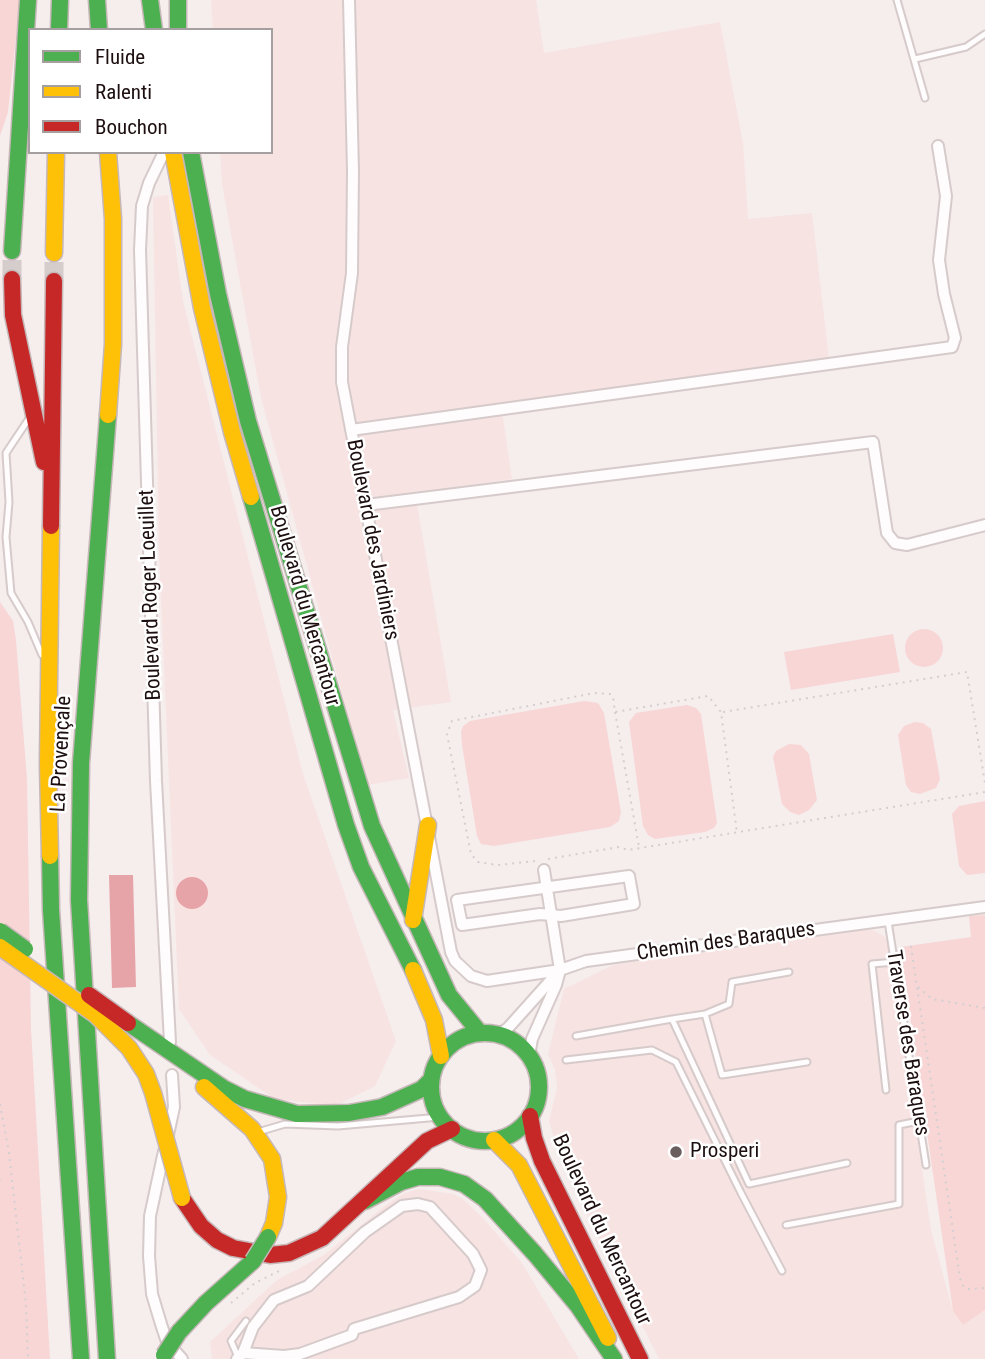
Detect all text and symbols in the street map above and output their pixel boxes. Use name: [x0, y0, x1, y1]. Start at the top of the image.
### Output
legend: [28, 28, 273, 154]
text: Fluide: [95, 45, 145, 69]
text: Ralenti: [95, 80, 152, 104]
text: Bouchon: [95, 115, 168, 139]
street label: Boulevard des Jardiniers: [340, 437, 404, 643]
street label: Boulevard Roger Loeuillet: [135, 489, 167, 701]
street label: Boulevard du Mercantour: [263, 503, 345, 709]
street label: La Provençale: [46, 695, 78, 813]
street label: Chemin des Baraques: [635, 917, 817, 967]
street label: Traverse des Baraques: [880, 948, 934, 1138]
street label: Boulevard du Mercantour: [546, 1131, 656, 1329]
place label: Prosperi: [690, 1139, 759, 1165]
marker: Prosperi: [668, 1144, 684, 1160]

